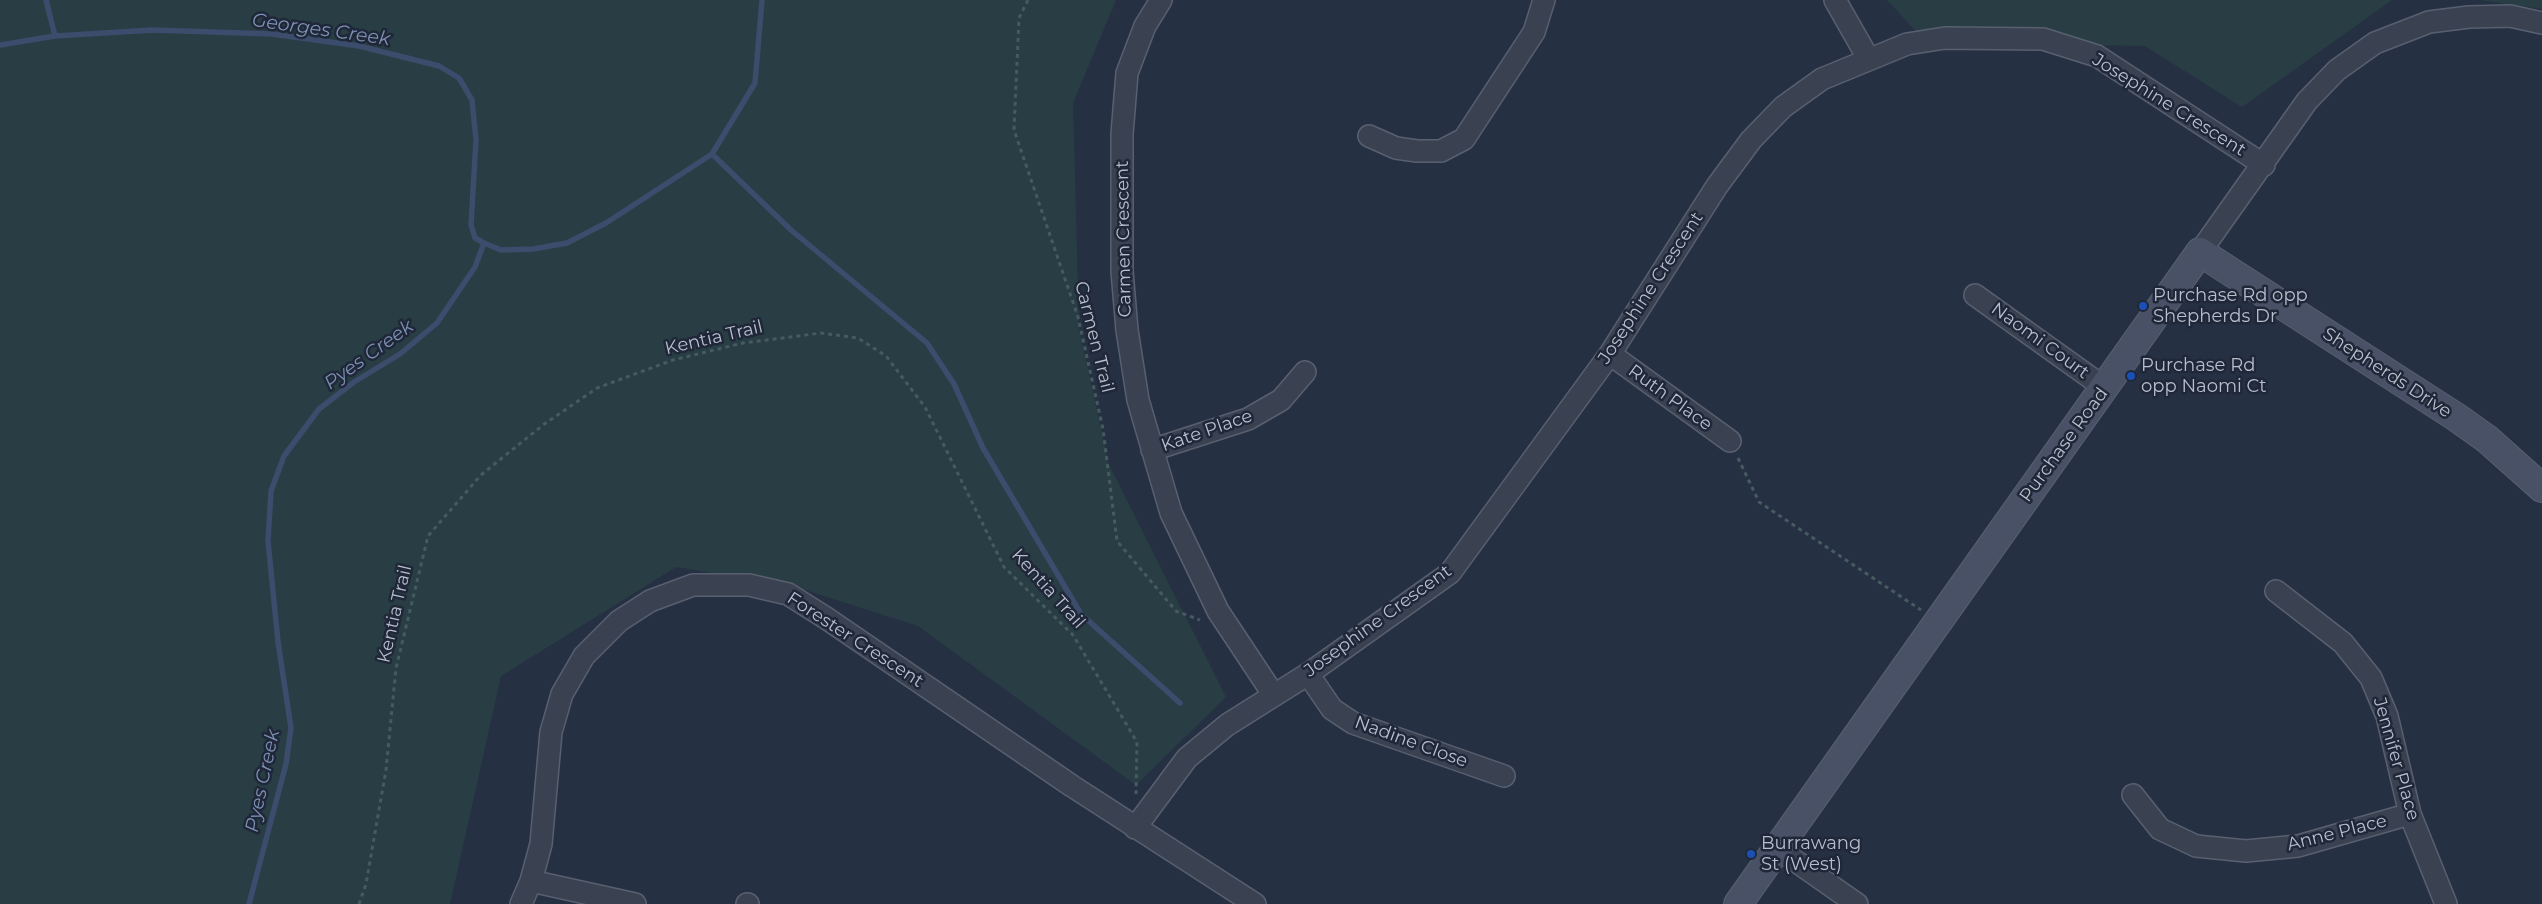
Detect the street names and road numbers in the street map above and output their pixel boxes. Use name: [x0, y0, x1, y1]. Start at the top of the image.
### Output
street label: Josephine Crescent: [2088, 49, 2250, 161]
street label: Carmen Crescent: [1112, 160, 1136, 318]
street label: Josephine Crescent: [1594, 208, 1708, 368]
street label: Carmen Trail: [1070, 279, 1118, 395]
street label: Naomi Court: [1987, 298, 2093, 384]
street label: Kentia Trail: [663, 316, 765, 360]
street label: Shepherds Drive: [2319, 323, 2455, 423]
street label: Ruth Place: [1624, 360, 1716, 436]
street label: Purchase Road: [2015, 384, 2113, 506]
street label: Kate Place: [1159, 405, 1255, 457]
street label: Kentia Trail: [1007, 545, 1089, 633]
street label: Josephine Crescent: [1300, 560, 1456, 682]
street label: Kentia Trail: [373, 563, 417, 665]
street label: Forester Crescent: [783, 588, 927, 692]
street label: Jennifer Place: [2368, 695, 2424, 823]
street label: Nadine Close: [1352, 712, 1470, 772]
street label: Anne Place: [2285, 810, 2389, 856]

